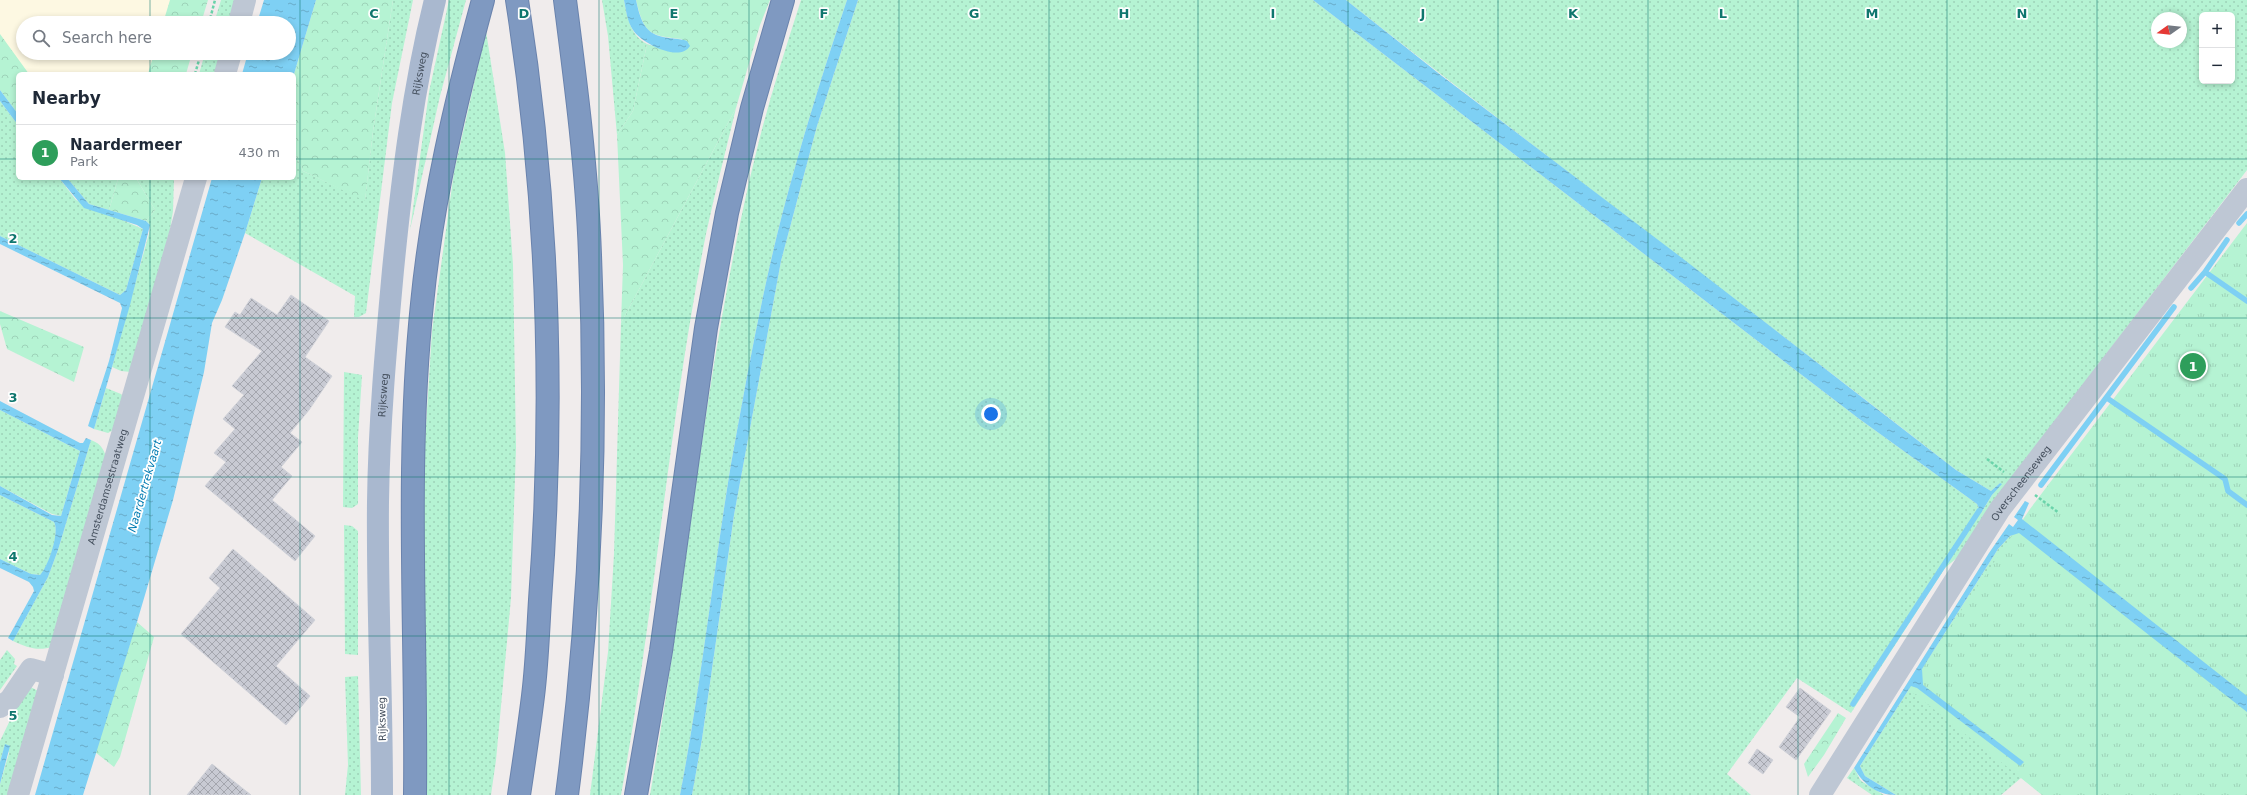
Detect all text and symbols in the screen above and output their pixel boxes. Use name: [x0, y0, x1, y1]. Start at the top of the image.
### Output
text: C: [369, 6, 379, 21]
text: D: [519, 6, 530, 21]
text: E: [670, 6, 678, 21]
text: F: [820, 6, 828, 21]
text: G: [969, 6, 979, 21]
text: H: [1119, 6, 1129, 21]
text: I: [1271, 6, 1275, 21]
text: J: [1420, 6, 1425, 21]
text: K: [1568, 6, 1579, 21]
text: L: [1719, 6, 1727, 21]
text: M: [1866, 6, 1878, 21]
text: N: [2017, 6, 2027, 21]
north arrow: [2151, 12, 2187, 48]
map controls: [2199, 12, 2235, 84]
button: +: [2199, 12, 2235, 48]
search box: [16, 16, 296, 60]
icon: search: [30, 27, 52, 49]
text: Search here: [62, 29, 152, 47]
button: −: [2199, 48, 2235, 84]
street label: Rijksweg: [410, 51, 429, 96]
text: Nearby: [32, 88, 101, 108]
text: Naardermeer: [70, 136, 182, 154]
text: 1: [40, 145, 50, 160]
text: 430 m: [238, 145, 280, 160]
text: Park: [70, 154, 98, 169]
text: 2: [8, 231, 18, 246]
pin: 1: [2180, 351, 2206, 381]
street label: Rijksweg: [376, 373, 390, 418]
text: 3: [8, 390, 18, 405]
your location: [981, 404, 1001, 424]
street label: Amsterdamsestraatweg: [85, 428, 129, 546]
water label: Naardertrekvaart: [126, 438, 165, 534]
street label: Overscheenseweg: [1988, 443, 2053, 523]
text: 4: [8, 549, 18, 564]
street label: Rijksweg: [376, 697, 388, 741]
text: 5: [8, 708, 18, 723]

